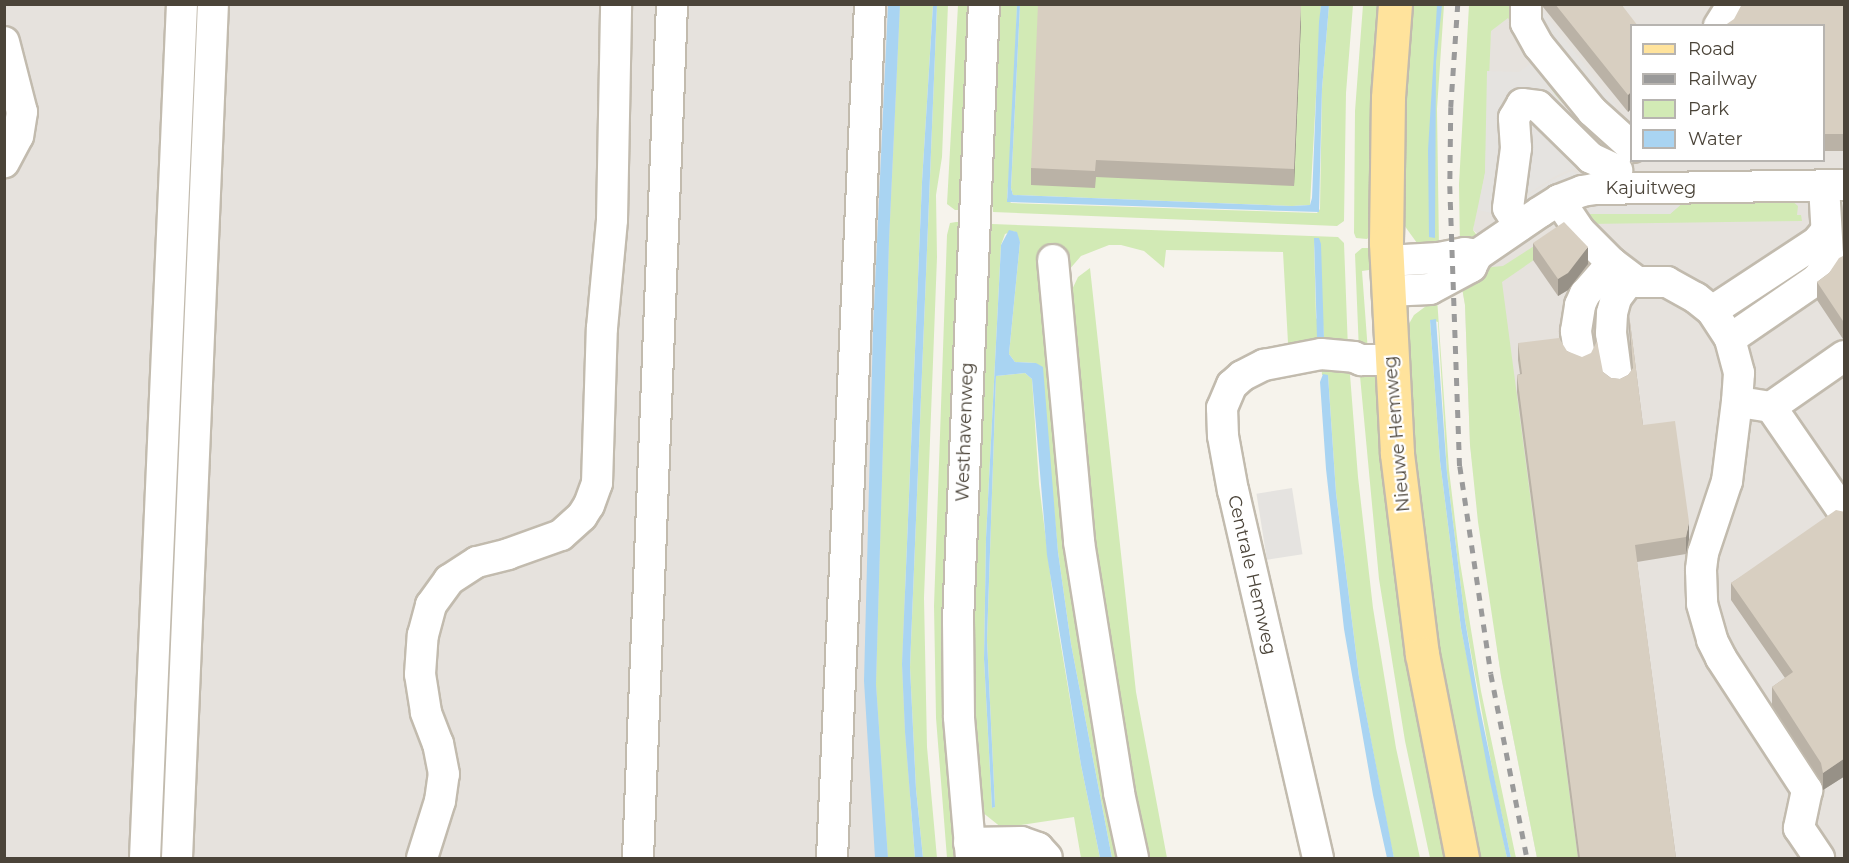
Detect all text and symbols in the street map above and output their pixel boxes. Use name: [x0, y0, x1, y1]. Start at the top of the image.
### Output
legend: [1630, 24, 1825, 162]
text: Road: [1688, 38, 1735, 60]
text: Railway: [1688, 68, 1757, 90]
text: Park: [1688, 98, 1729, 120]
text: Water: [1688, 128, 1743, 150]
street label: Kajuitweg: [1606, 177, 1696, 199]
street label: Nieuwe Hemweg: [1379, 355, 1415, 513]
street label: Westhavenweg: [952, 362, 978, 502]
street label: Centrale Hemweg: [1223, 493, 1281, 657]

